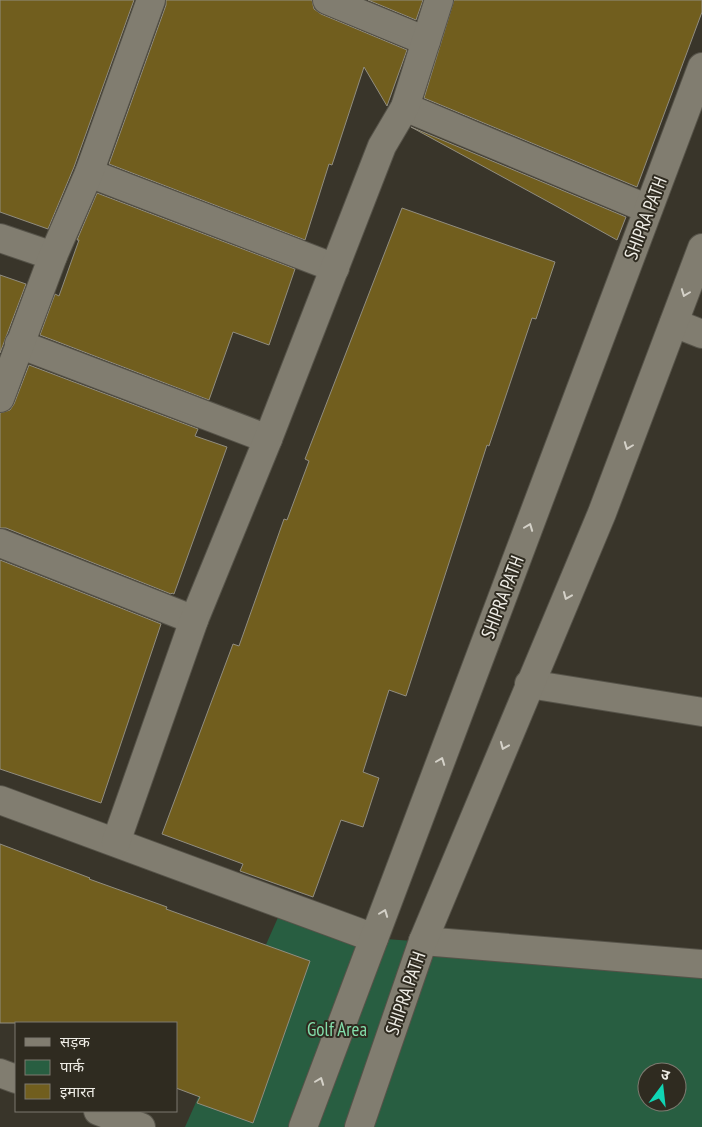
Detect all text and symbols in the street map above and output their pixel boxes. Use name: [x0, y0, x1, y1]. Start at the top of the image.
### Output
street label: SHIPRA PATH: [618, 173, 672, 263]
one-way arrow: [681, 289, 691, 297]
one-way arrow: [624, 441, 634, 449]
one-way arrow: [523, 523, 533, 532]
street label: SHIPRA PATH: [475, 552, 529, 642]
one-way arrow: [562, 591, 573, 600]
one-way arrow: [499, 741, 510, 750]
one-way arrow: [435, 757, 445, 766]
one-way arrow: [377, 909, 388, 918]
street label: SHIPRA PATH: [380, 948, 430, 1038]
park label: Golf Area: [307, 1017, 367, 1041]
legend: [15, 1022, 178, 1112]
text: सड़क: [60, 1032, 90, 1051]
text: पार्क: [60, 1057, 84, 1076]
north arrow: [637, 1062, 687, 1112]
text: उ: [659, 1065, 672, 1084]
one-way arrow: [314, 1078, 324, 1086]
text: इमारत: [60, 1082, 95, 1101]

